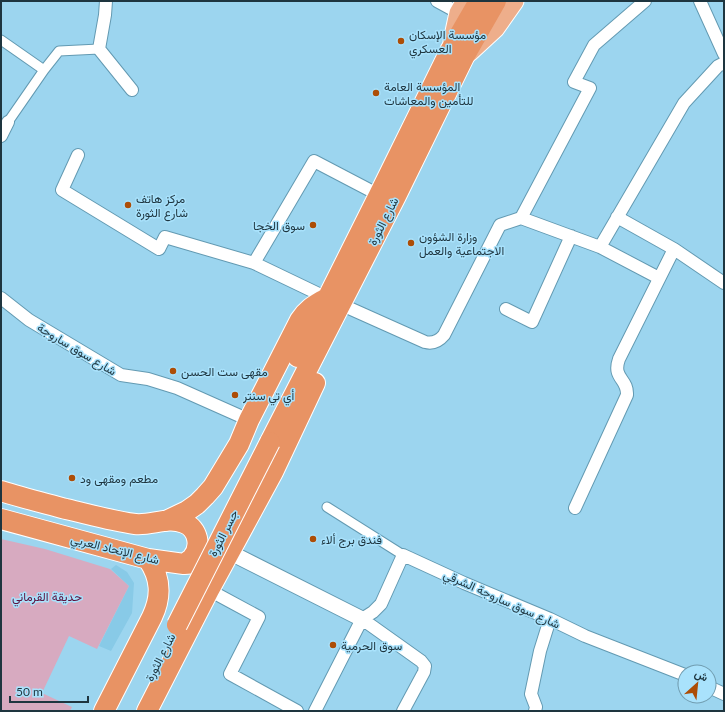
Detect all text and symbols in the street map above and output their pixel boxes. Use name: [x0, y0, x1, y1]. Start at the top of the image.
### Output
place label: مؤسسة الإسكان العسكري: [409, 27, 486, 59]
marker: مؤسسة الإسكان العسكري: [396, 36, 406, 46]
place label: المؤسسة العامة للتأمين والمعاشات: [384, 79, 473, 109]
marker: المؤسسة العامة للتأمين والمعاشات: [371, 88, 381, 98]
place label: مركز هاتف شارع الثورة: [136, 191, 188, 222]
street label: شارع الثورة: [365, 194, 403, 248]
marker: مركز هاتف شارع الثورة: [123, 200, 133, 210]
place label: سوق الخجا: [253, 218, 305, 234]
marker: سوق الخجا: [308, 220, 318, 230]
place label: وزارة الشؤون الاجتماعية والعمل: [419, 229, 504, 259]
marker: وزارة الشؤون الاجتماعية والعمل: [406, 238, 416, 248]
street label: شارع سوق ساروجة: [34, 320, 119, 380]
place label: مقهى ست الحسن: [181, 364, 268, 380]
marker: مقهى ست الحسن: [168, 366, 178, 376]
place label: أي تي سنتر: [242, 388, 295, 406]
marker: أي تي سنتر: [230, 390, 240, 400]
place label: مطعم ومقهى ود: [80, 471, 158, 487]
marker: مطعم ومقهى ود: [67, 473, 77, 483]
street label: جسر الثورة: [205, 507, 242, 559]
street label: شارع الإتحاد العربي: [69, 531, 161, 570]
place label: فندق برج ألاء: [321, 532, 382, 549]
marker: فندق برج ألاء: [308, 534, 318, 544]
street label: شارع سوق ساروجة الشرقي: [440, 567, 563, 634]
park label: حديقة القرماني: [12, 589, 82, 607]
street label: شارع الثورة: [142, 630, 180, 684]
place label: سوق الحرمية: [341, 638, 402, 654]
marker: سوق الحرمية: [328, 640, 338, 650]
north arrow: [677, 664, 717, 704]
text: ش: [692, 666, 711, 684]
scale bar: [10, 678, 88, 704]
text: 50 m: [16, 684, 43, 699]

